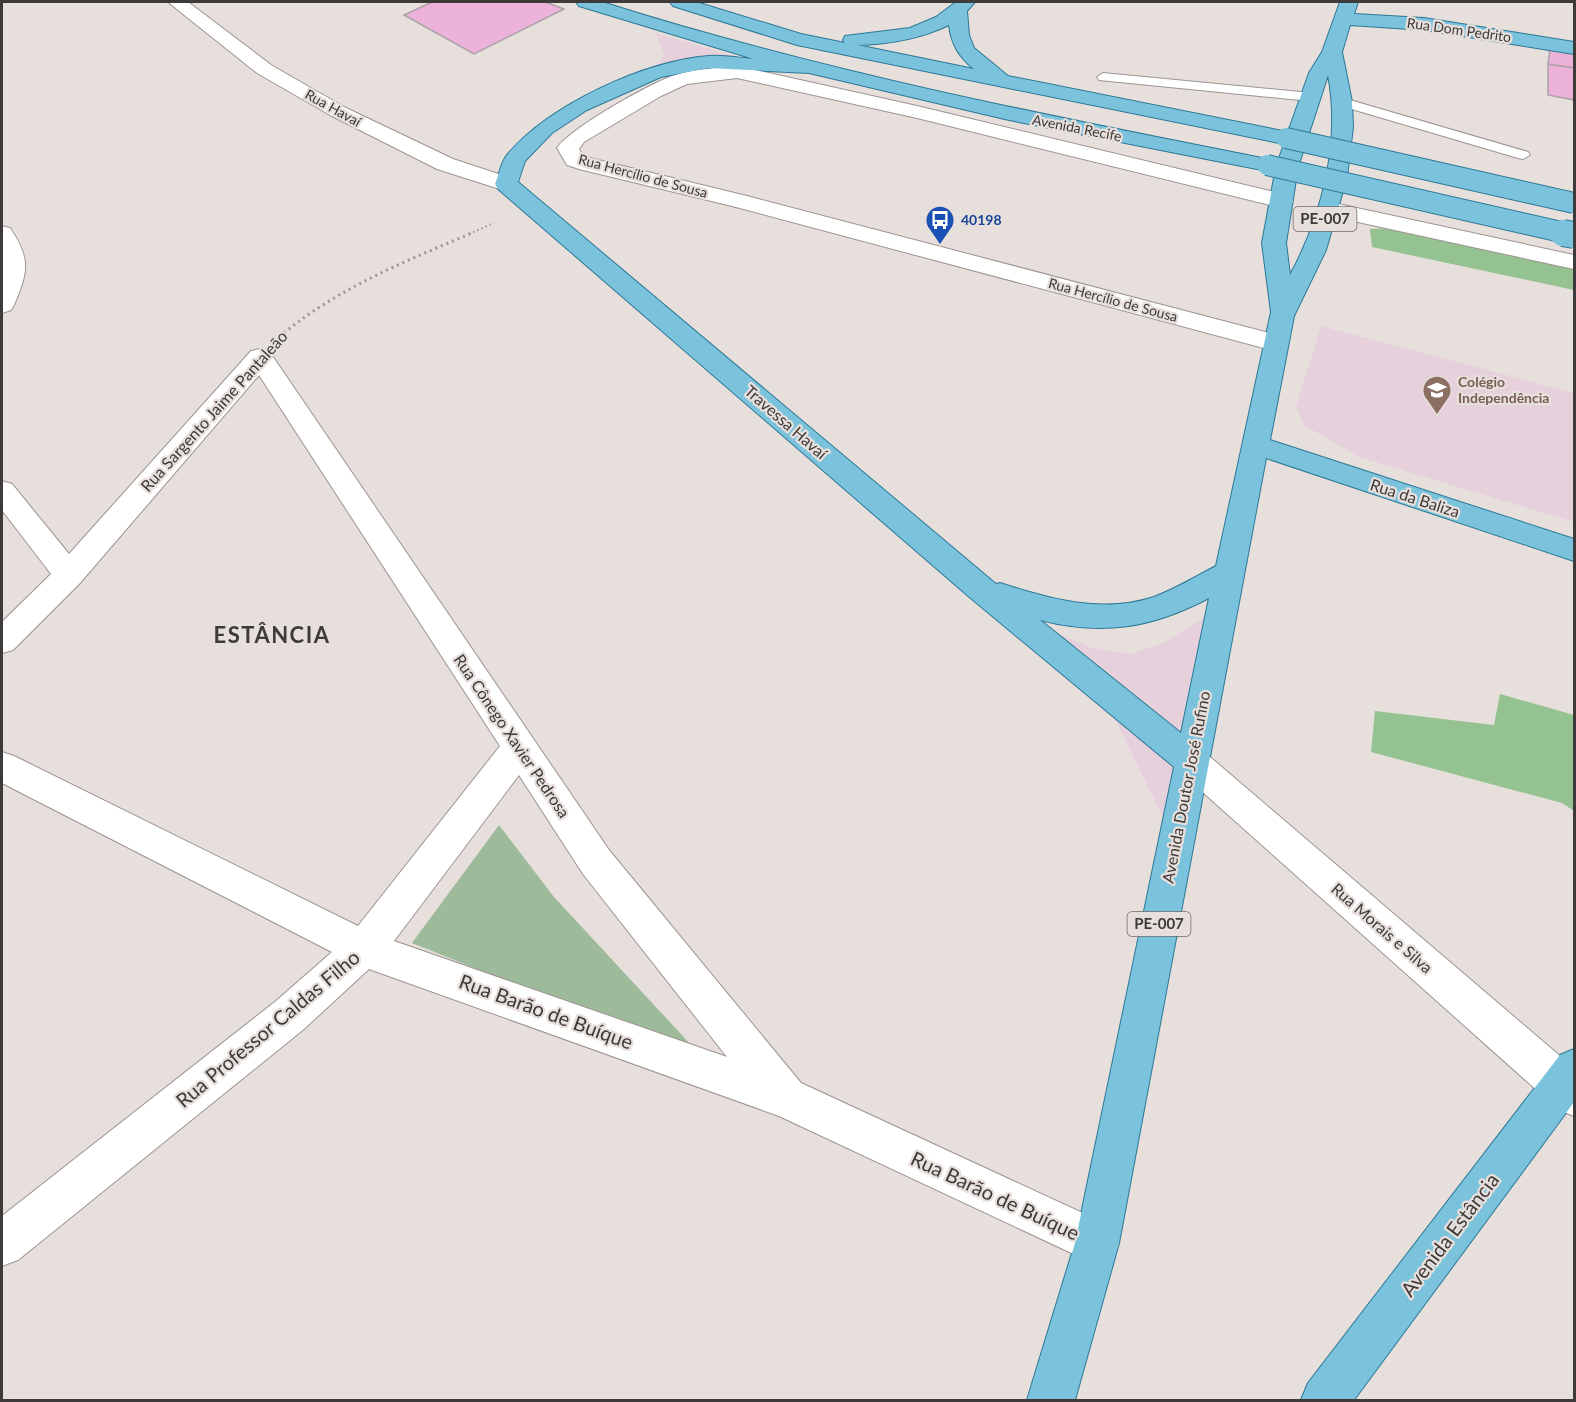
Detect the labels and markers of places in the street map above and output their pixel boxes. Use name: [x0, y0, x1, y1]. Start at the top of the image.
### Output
bus stop icon: 40198: [924, 204, 956, 246]
place label: 40198: [961, 211, 1002, 228]
place label: Colégio Independência: [1458, 373, 1549, 406]
school or university icon: Colégio Independência: [1421, 374, 1453, 416]

